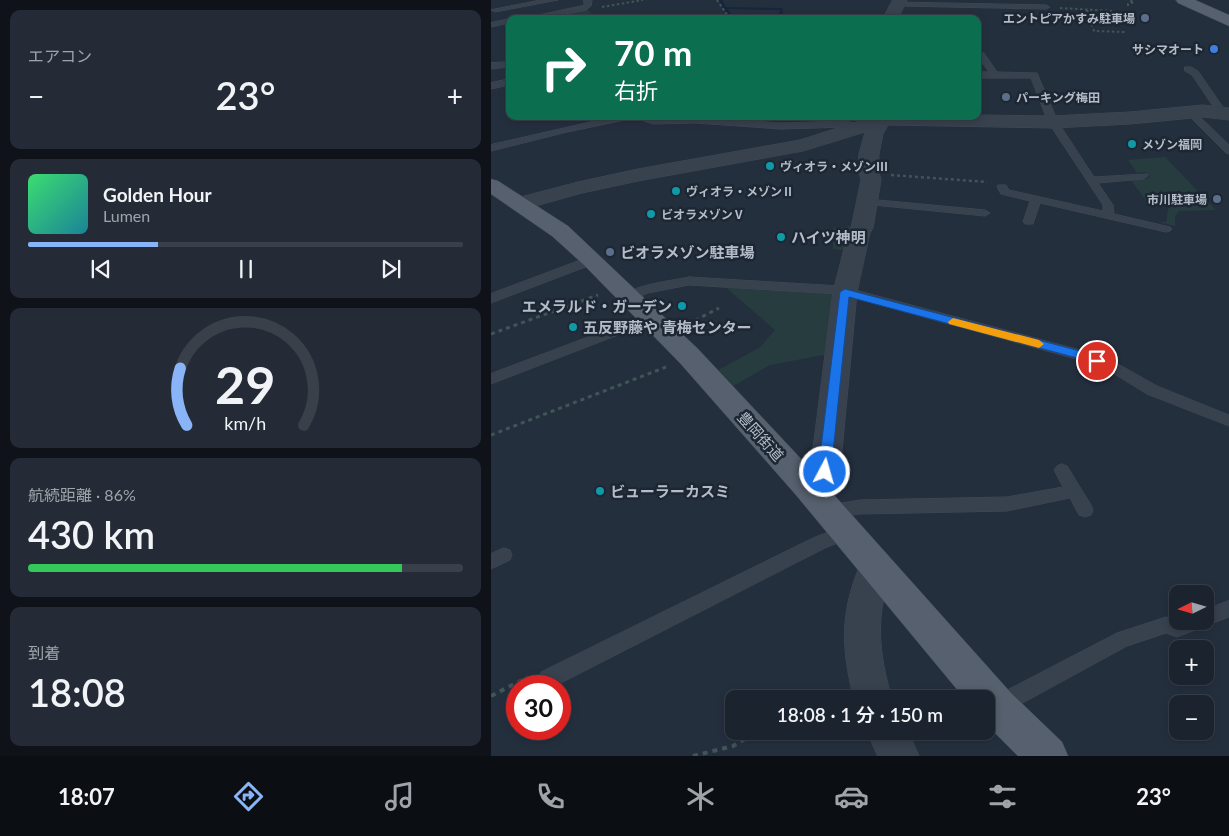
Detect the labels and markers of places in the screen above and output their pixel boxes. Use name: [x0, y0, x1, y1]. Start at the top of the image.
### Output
place label: エントピアかすみ駐車場: [1003, 11, 1135, 26]
marker: エントピアかすみ駐車場: [1139, 12, 1151, 24]
place label: サシマオート: [1132, 42, 1204, 57]
marker: サシマオート: [1208, 43, 1220, 55]
place label: パーキング梅田: [1016, 90, 1100, 105]
marker: パーキング梅田: [1000, 91, 1012, 103]
place label: メゾン福岡: [1142, 137, 1202, 152]
marker: メゾン福岡: [1126, 138, 1138, 150]
place label: ヴィオラ・メゾンⅢ: [780, 159, 888, 174]
marker: ヴィオラ・メゾンⅢ: [764, 160, 776, 172]
place label: ヴィオラ・メゾンⅡ: [686, 184, 794, 199]
marker: ヴィオラ・メゾンⅡ: [670, 185, 682, 197]
place label: 市川駐車場: [1147, 192, 1207, 207]
marker: 市川駐車場: [1211, 193, 1223, 205]
place label: ビオラメゾンⅤ: [661, 207, 745, 222]
marker: ビオラメゾンⅤ: [645, 208, 657, 220]
place label: ハイツ神明: [791, 228, 866, 246]
marker: ハイツ神明: [775, 231, 787, 243]
place label: ビオラメゾン駐車場: [620, 243, 755, 261]
marker: ビオラメゾン駐車場: [604, 246, 616, 258]
place label: エメラルド・ガーデン: [522, 297, 672, 315]
marker: エメラルド・ガーデン: [676, 300, 688, 312]
place label: 五反野藤や 青梅センター: [583, 318, 752, 336]
marker: 五反野藤や 青梅センター: [567, 321, 579, 333]
pin: [1076, 340, 1118, 382]
place label: ビューラーカスミ: [610, 482, 730, 500]
marker: ビューラーカスミ: [594, 485, 606, 497]

